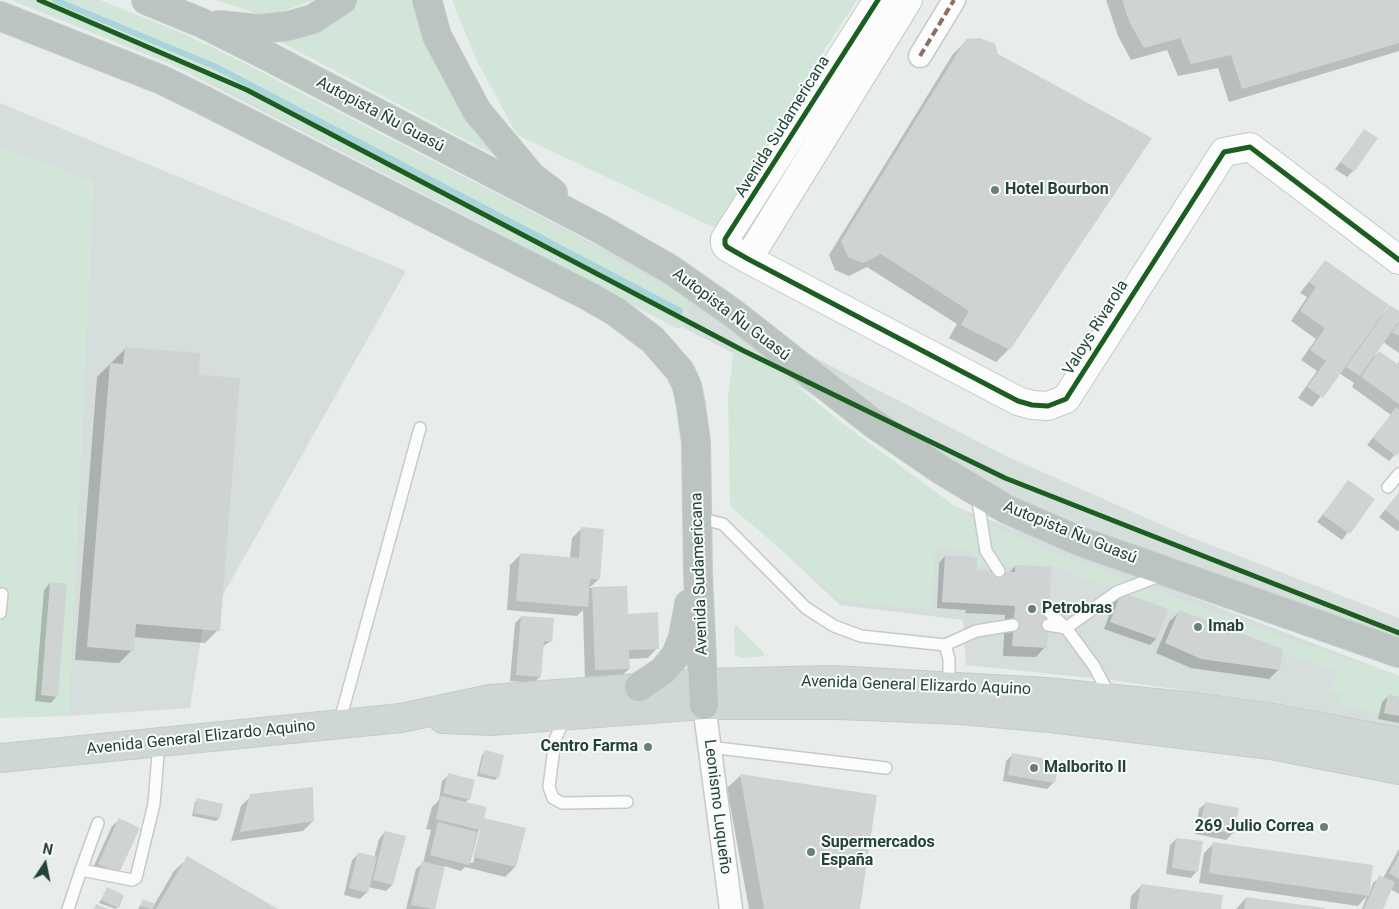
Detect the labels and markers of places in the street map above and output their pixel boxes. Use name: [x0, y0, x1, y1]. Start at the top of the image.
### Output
place label: Hotel Bourbon: [1005, 180, 1109, 200]
marker: Hotel Bourbon: [989, 184, 1001, 196]
place label: Petrobras: [1042, 599, 1112, 619]
marker: Petrobras: [1026, 603, 1038, 615]
place label: Imab: [1208, 617, 1244, 637]
marker: Imab: [1192, 621, 1204, 633]
place label: Centro Farma: [541, 737, 638, 757]
marker: Centro Farma: [642, 741, 654, 753]
place label: Malborito II: [1044, 758, 1127, 778]
marker: Malborito II: [1028, 762, 1040, 774]
place label: 269 Julio Correa: [1195, 817, 1314, 837]
marker: 269 Julio Correa: [1318, 821, 1330, 833]
place label: Supermercados España: [821, 833, 935, 871]
marker: Supermercados España: [805, 846, 817, 858]

